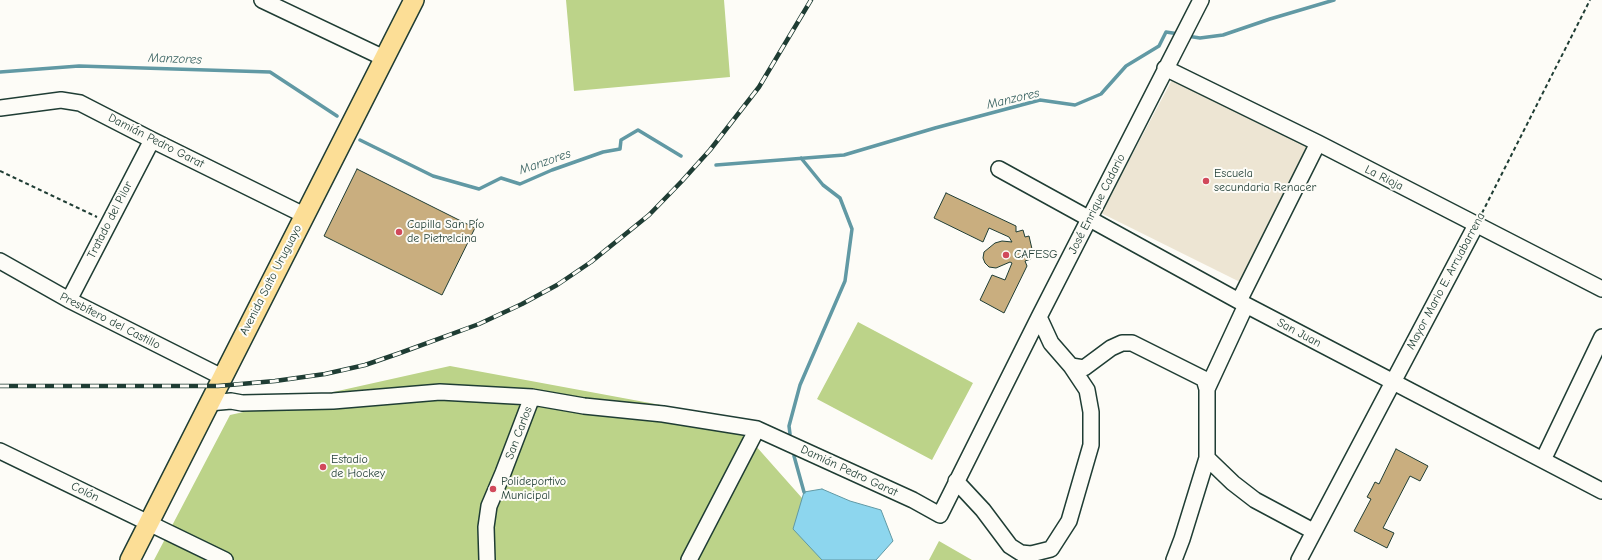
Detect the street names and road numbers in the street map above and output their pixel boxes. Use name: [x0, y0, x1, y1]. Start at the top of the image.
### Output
street label: Damián Pedro Garat: [106, 111, 206, 171]
street label: José Enrique Cadario: [1066, 152, 1128, 256]
street label: La Rioja: [1362, 162, 1406, 194]
street label: Tratado del Pilar: [84, 179, 136, 261]
street label: Mayor Mario E. Arruabarrena: [1404, 210, 1488, 352]
street label: Avenida Salto Uruguayo: [237, 222, 305, 338]
street label: Presbítero del Castillo: [57, 289, 163, 353]
street label: San Juan: [1274, 315, 1324, 351]
street label: San Carlos: [502, 404, 536, 462]
street label: Damián Pedro Garat: [798, 442, 900, 500]
street label: Colón: [69, 479, 101, 505]

